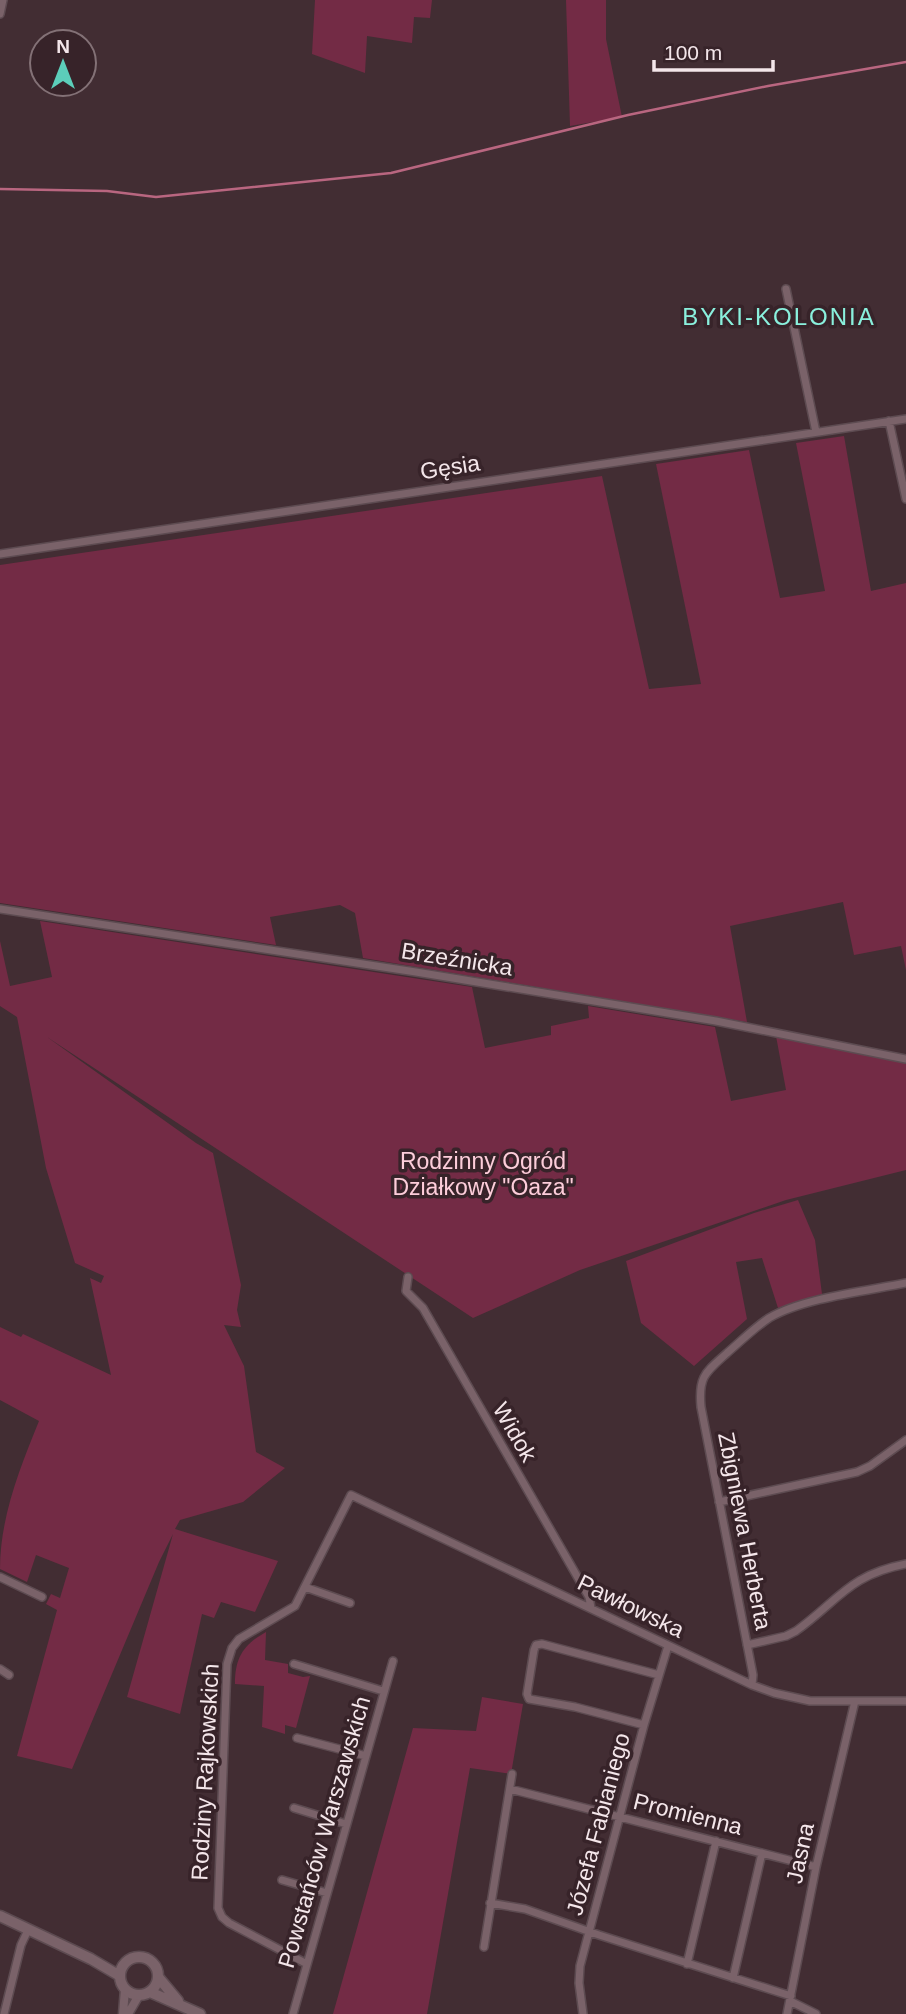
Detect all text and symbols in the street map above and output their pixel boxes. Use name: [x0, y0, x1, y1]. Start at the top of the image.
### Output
north arrow: [28, 28, 98, 98]
scale bar: [654, 28, 773, 72]
text: N: [56, 36, 70, 57]
text: 100 m: [664, 41, 722, 64]
district label: BYKI-KOLONIA: [682, 303, 876, 330]
street label: Gęsia: [418, 449, 482, 485]
street label: Brzeźnicka: [399, 937, 515, 981]
park label: Rodzinny Ogród Działkowy "Oaza": [392, 1148, 574, 1200]
street label: Widok: [488, 1398, 542, 1467]
street label: Zbigniewa Herberta: [713, 1430, 777, 1632]
street label: Pawłowska: [574, 1569, 689, 1643]
street label: Rodziny Rajkowskich: [186, 1663, 224, 1881]
street label: Powstańców Warszawskich: [273, 1693, 375, 1971]
street label: Józefa Fabianiego: [561, 1730, 635, 1918]
street label: Promienna: [631, 1788, 745, 1840]
street label: Jasna: [781, 1820, 819, 1886]

